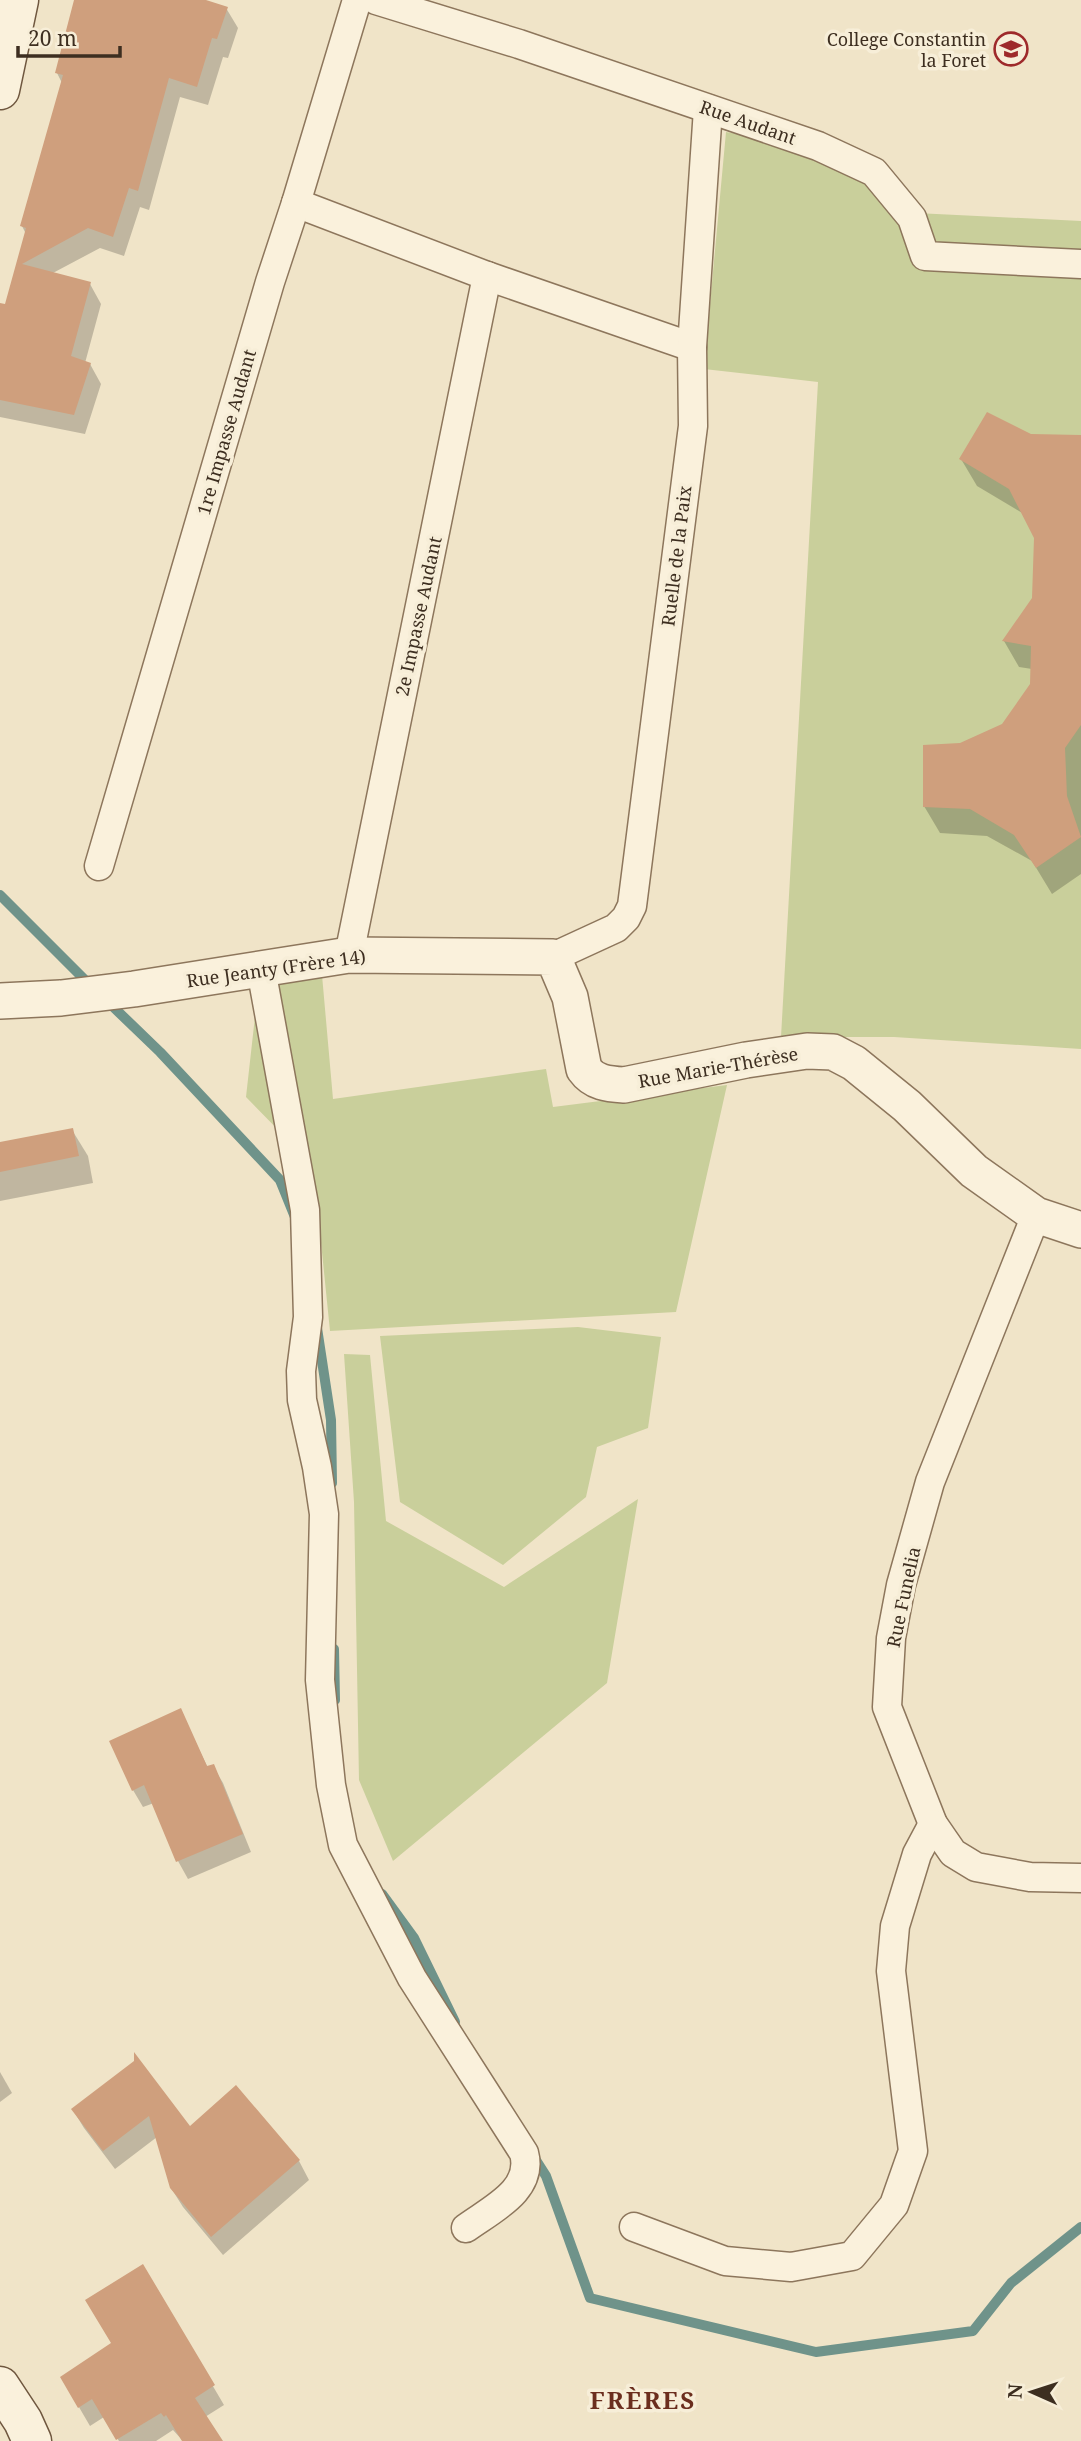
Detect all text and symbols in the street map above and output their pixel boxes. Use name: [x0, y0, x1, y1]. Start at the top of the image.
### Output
scale bar: [18, 14, 119, 58]
text: 20 m: [28, 24, 77, 52]
place label: College Constantin la Foret: [827, 27, 986, 72]
school or university icon: College Constantin la Foret: [992, 30, 1030, 68]
street label: Rue Audant: [697, 94, 799, 150]
street label: 1re Impasse Audant: [191, 346, 261, 518]
street label: Ruelle de la Paix: [655, 484, 697, 628]
street label: 2e Impasse Audant: [389, 534, 447, 698]
street label: Rue Jeanty (Frère 14): [185, 944, 367, 992]
street label: Rue Marie-Thérèse: [636, 1041, 800, 1093]
street label: Rue Funelia: [881, 1544, 925, 1650]
north arrow: [997, 2357, 1067, 2427]
district label: FRÈRES: [590, 2383, 696, 2416]
text: N: [1002, 2383, 1028, 2399]

